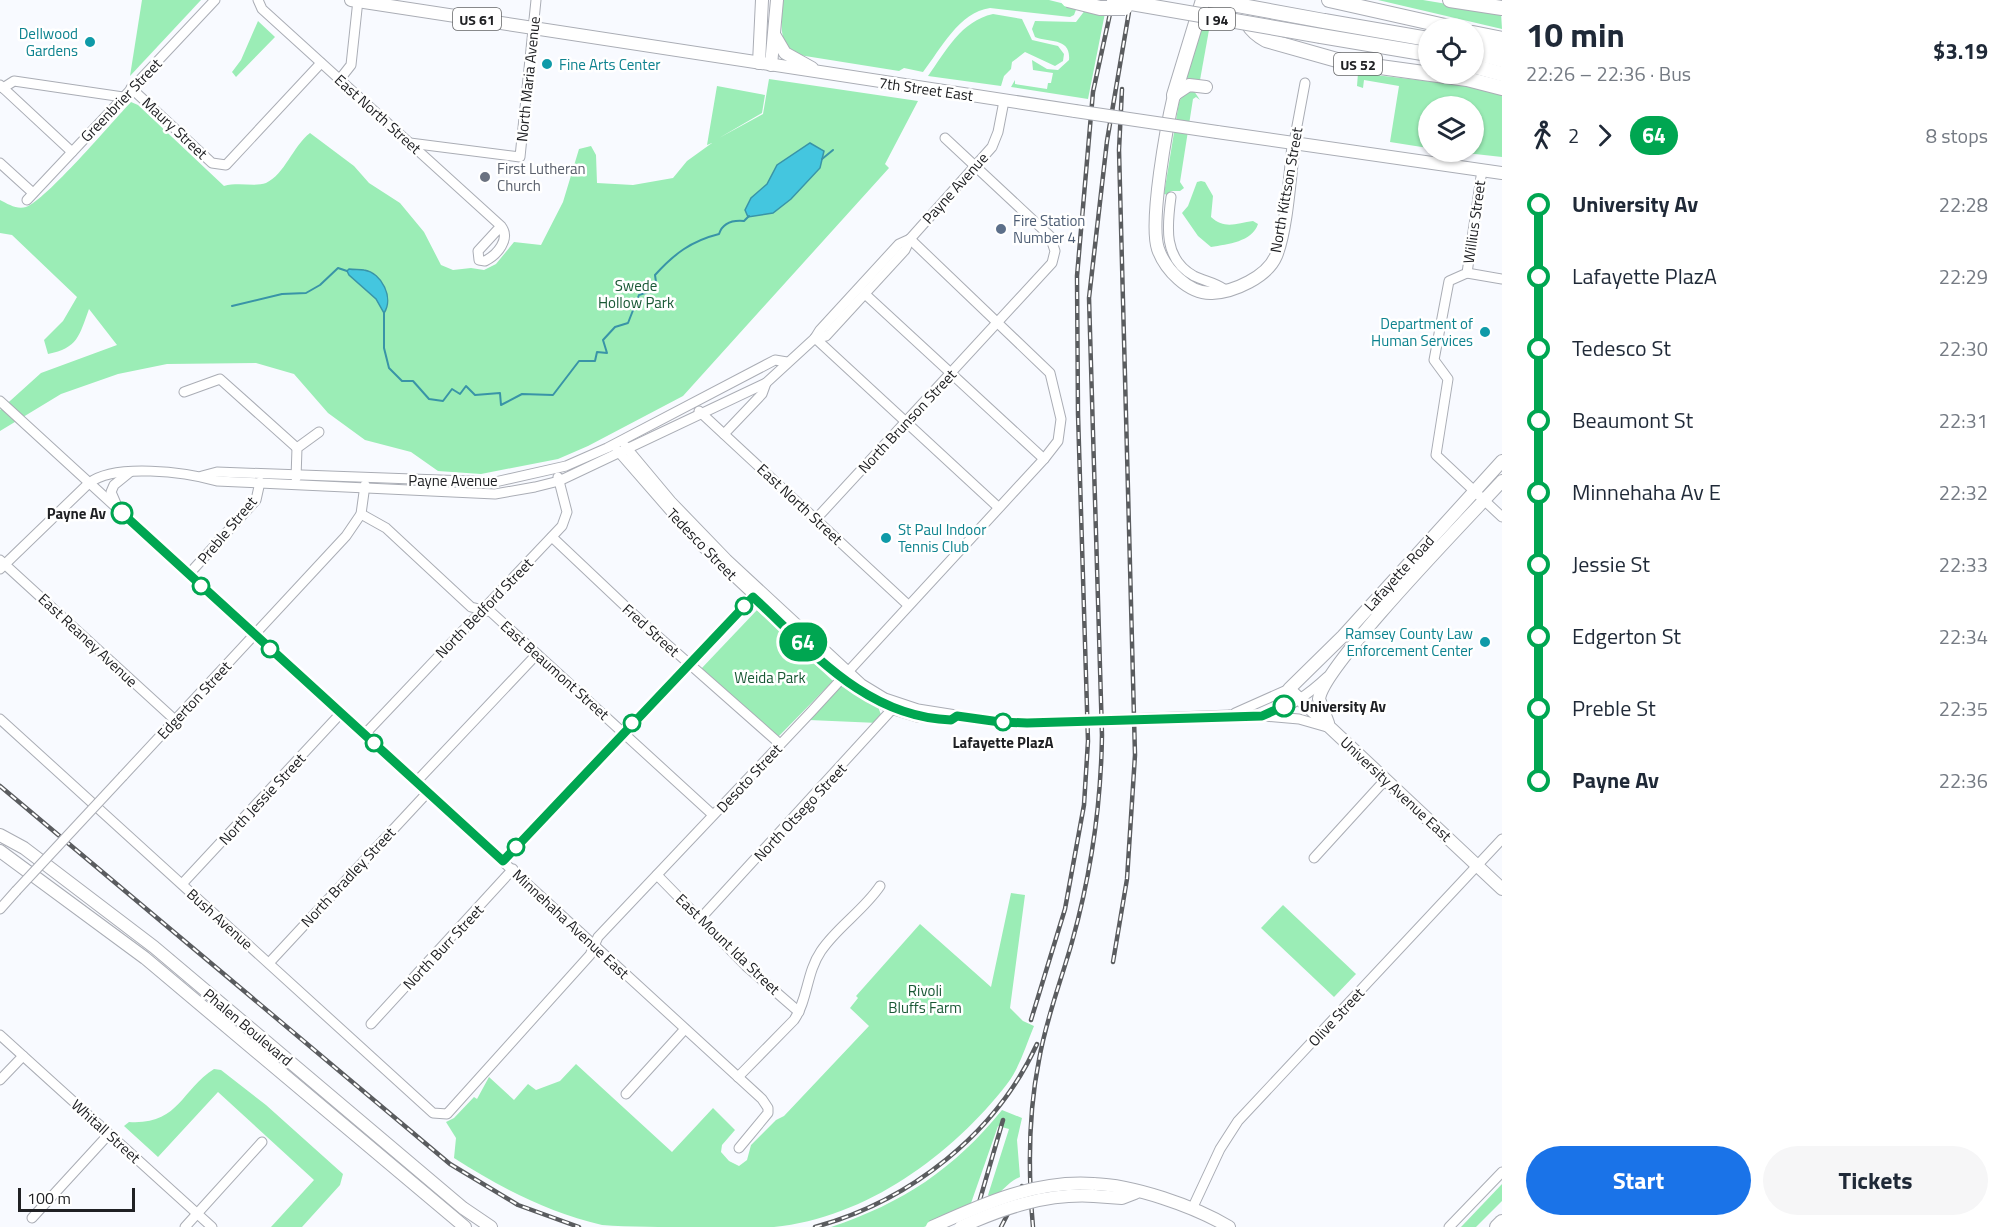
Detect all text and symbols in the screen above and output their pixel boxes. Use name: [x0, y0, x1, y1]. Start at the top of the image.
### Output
road number: US 61: [453, 8, 501, 30]
road number: I 94: [1199, 8, 1235, 30]
text: 10 min: [1526, 10, 1625, 60]
street label: North Maria Avenue: [510, 15, 546, 143]
map controls: [1418, 18, 1484, 162]
button: locate: [1418, 18, 1484, 84]
place label: Dellwood Gardens: [19, 22, 78, 62]
text: $3.19: [1933, 34, 1988, 68]
marker: Dellwood Gardens: [83, 35, 97, 49]
street label: Greenbrier Street: [75, 52, 167, 147]
place label: Fine Arts Center: [559, 53, 660, 76]
road number: US 52: [1334, 53, 1382, 75]
marker: Fine Arts Center: [540, 57, 554, 71]
text: 22:26 – 22:36 · Bus: [1526, 58, 1691, 89]
street label: East North Street: [329, 69, 427, 160]
street label: 7th Street East: [877, 71, 975, 107]
street label: Maury Street: [137, 91, 214, 165]
button: layers: [1418, 96, 1484, 162]
icon: walk: [1526, 119, 1559, 152]
icon: forward: [1588, 119, 1621, 152]
text: 64: [1642, 119, 1666, 151]
text: 2: [1568, 120, 1579, 151]
text: 8 stops: [1926, 120, 1988, 151]
street label: North Kittson Street: [1264, 125, 1308, 255]
street label: Payne Avenue: [917, 147, 993, 229]
place label: First Lutheran Church: [497, 157, 586, 197]
marker: First Lutheran Church: [478, 170, 492, 184]
street label: Willius Street: [1457, 178, 1491, 265]
text: University Av: [1572, 187, 1698, 221]
text: 22:28: [1939, 189, 1988, 220]
place label: Fire Station Number 4: [1013, 209, 1085, 249]
marker: Fire Station Number 4: [994, 222, 1008, 236]
text: Lafayette PlazA: [1572, 259, 1717, 293]
text: 22:29: [1939, 261, 1988, 292]
park label: Swede Hollow Park: [598, 274, 674, 314]
place label: Department of Human Services: [1371, 312, 1473, 352]
marker: Department of Human Services: [1478, 325, 1492, 339]
text: Tedesco St: [1572, 331, 1671, 365]
text: 22:30: [1939, 333, 1988, 364]
street label: North Brunson Street: [852, 363, 962, 478]
text: Beaumont St: [1572, 403, 1693, 437]
text: 22:31: [1939, 405, 1988, 436]
street label: East North Street: [752, 458, 849, 550]
street label: Payne Avenue: [408, 469, 498, 492]
text: Minnehaha Av E: [1572, 475, 1721, 509]
text: 22:32: [1939, 477, 1988, 508]
street label: Preble Street: [192, 490, 263, 569]
place label: Payne Av: [47, 502, 107, 525]
marker: Payne Av: [111, 502, 133, 524]
street label: Tedesco Street: [661, 503, 743, 586]
place label: St Paul Indoor Tennis Club: [898, 518, 986, 558]
street label: Lafayette Road: [1358, 530, 1440, 616]
marker: St Paul Indoor Tennis Club: [879, 531, 893, 545]
text: Jessie St: [1572, 547, 1650, 581]
text: 22:33: [1939, 549, 1988, 580]
street label: North Bedford Street: [430, 552, 539, 664]
unlabelled marker: [192, 577, 210, 595]
street label: East Reaney Avenue: [33, 588, 143, 692]
unlabelled marker: [735, 597, 753, 615]
street label: Fred Street: [617, 598, 685, 662]
street label: East Beaumont Street: [496, 615, 615, 726]
text: Edgerton St: [1572, 619, 1681, 653]
text: 22:34: [1939, 621, 1988, 652]
line badge: 64: [776, 622, 830, 662]
place label: Ramsey County Law Enforcement Center: [1345, 622, 1473, 662]
text: 64: [791, 626, 815, 658]
marker: Ramsey County Law Enforcement Center: [1478, 635, 1492, 649]
unlabelled marker: [261, 640, 279, 658]
street label: Edgerton Street: [152, 655, 237, 744]
park label: Weida Park: [734, 666, 806, 689]
text: Preble St: [1572, 691, 1656, 725]
text: 22:35: [1939, 693, 1988, 724]
marker: University Av: [1273, 695, 1295, 717]
place label: University Av: [1300, 695, 1387, 718]
marker: Lafayette PlazA: [994, 713, 1012, 731]
unlabelled marker: [623, 714, 641, 732]
place label: Lafayette PlazA: [953, 731, 1053, 754]
street label: University Avenue East: [1335, 731, 1457, 847]
unlabelled marker: [365, 734, 383, 752]
street label: Desoto Street: [711, 738, 788, 818]
street label: North Jessie Street: [213, 747, 311, 850]
street label: North Otsego Street: [748, 757, 852, 866]
text: Payne Av: [1572, 763, 1659, 797]
text: 22:36: [1939, 765, 1988, 796]
street label: North Bradley Street: [295, 821, 401, 932]
unlabelled marker: [507, 838, 525, 856]
street label: Minnehaha Avenue East: [507, 864, 635, 985]
street label: Bush Avenue: [182, 883, 258, 955]
street label: East Mount Ida Street: [671, 888, 786, 1000]
street label: North Burr Street: [397, 899, 489, 995]
park label: Rivoli Bluffs Farm: [888, 979, 962, 1019]
street label: Olive Street: [1303, 982, 1370, 1052]
street label: Phalen Boulevard: [198, 983, 298, 1071]
street label: Whitall Street: [66, 1094, 146, 1169]
button: Start: [1526, 1146, 1751, 1215]
button: Tickets: [1763, 1146, 1988, 1215]
scale bar: [18, 1185, 135, 1212]
text: 100 m: [27, 1186, 71, 1210]

